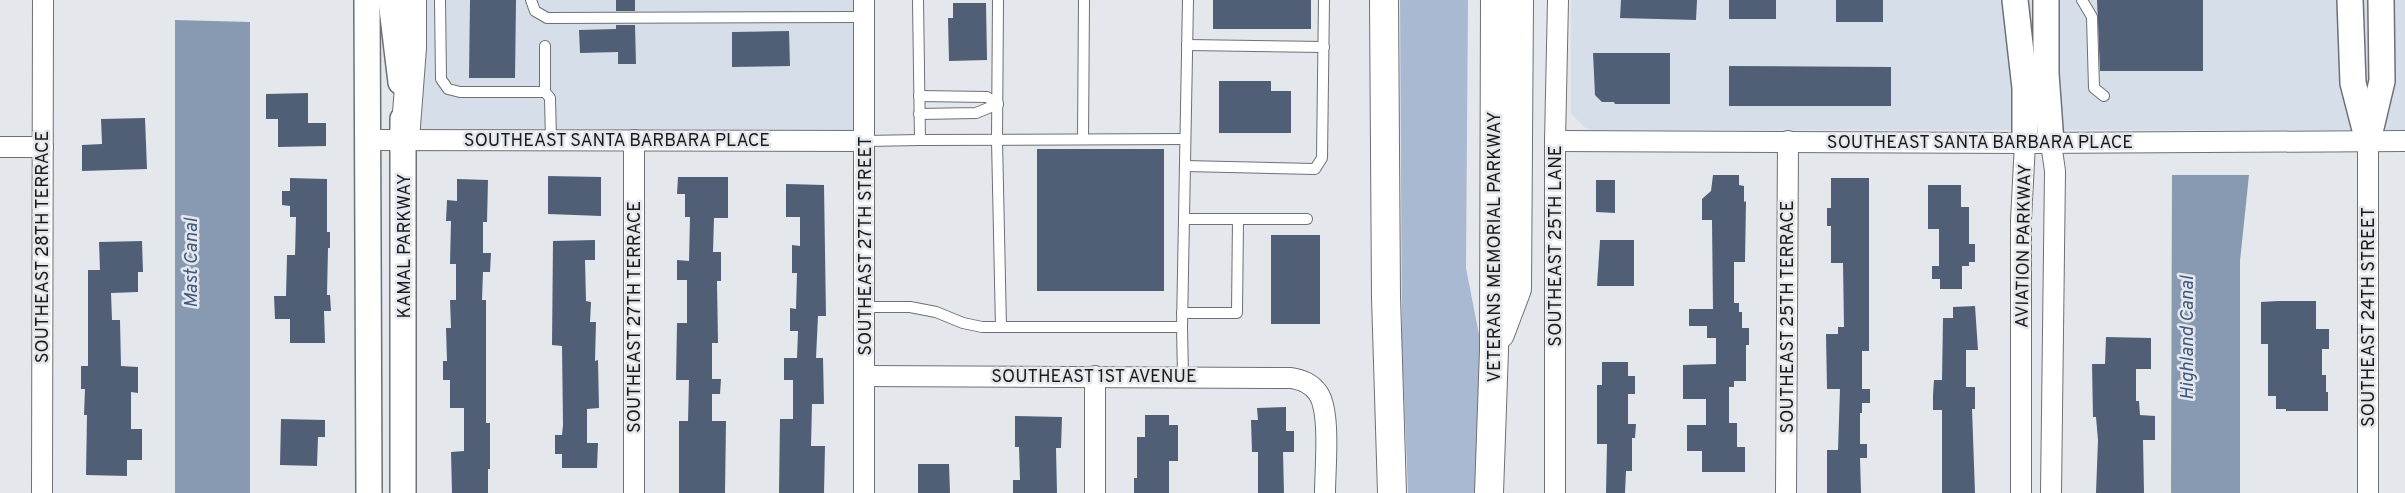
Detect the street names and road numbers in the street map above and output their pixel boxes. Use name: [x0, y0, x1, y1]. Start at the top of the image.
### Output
street label: VETERANS MEMORIAL PARKWAY: [1484, 112, 1507, 382]
street label: SOUTHEAST SANTA BARBARA PLACE: [464, 130, 770, 153]
street label: SOUTHEAST 28TH TERRACE: [32, 131, 55, 363]
street label: SOUTHEAST SANTA BARBARA PLACE: [1827, 132, 2133, 155]
street label: SOUTHEAST 27TH STREET: [855, 136, 878, 356]
street label: SOUTHEAST 25TH LANE: [1545, 145, 1568, 347]
street label: AVIATION PARKWAY: [2012, 164, 2037, 328]
street label: KAMAL PARKWAY: [394, 173, 417, 319]
street label: SOUTHEAST 25TH TERRACE: [1777, 200, 1800, 434]
street label: SOUTHEAST 27TH TERRACE: [624, 201, 647, 433]
street label: SOUTHEAST 24TH STREET: [2358, 207, 2381, 427]
street label: SOUTHEAST 1ST AVENUE: [991, 366, 1197, 389]

